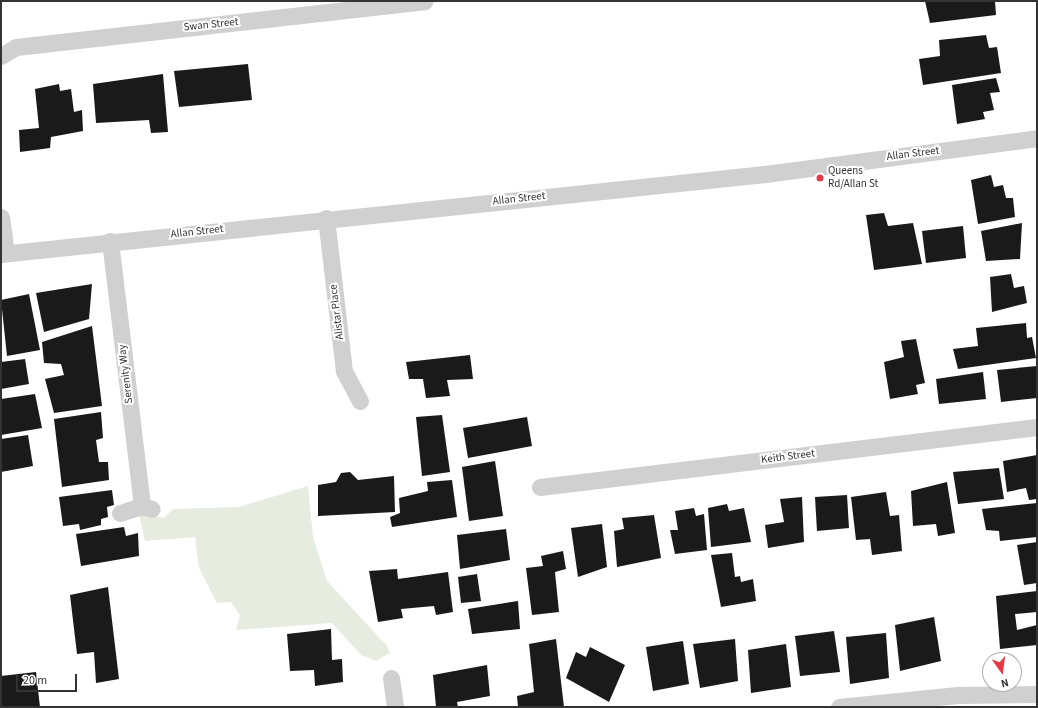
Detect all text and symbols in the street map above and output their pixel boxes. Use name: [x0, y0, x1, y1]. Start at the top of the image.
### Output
street label: Swan Street: [183, 16, 239, 34]
street label: Allan Street: [886, 144, 940, 164]
place label: Queens Rd/Allan St: [828, 165, 878, 191]
marker: Queens Rd/Allan St: [815, 173, 825, 183]
street label: Allan Street: [492, 190, 546, 208]
street label: Allan Street: [170, 223, 224, 241]
street label: Alistar Place: [327, 284, 347, 340]
street label: Serenity Way: [116, 344, 136, 404]
street label: Keith Street: [760, 447, 816, 467]
north arrow: [982, 652, 1022, 692]
scale bar: [18, 666, 79, 692]
text: 20 m: [23, 672, 47, 689]
text: N: [999, 675, 1010, 691]

